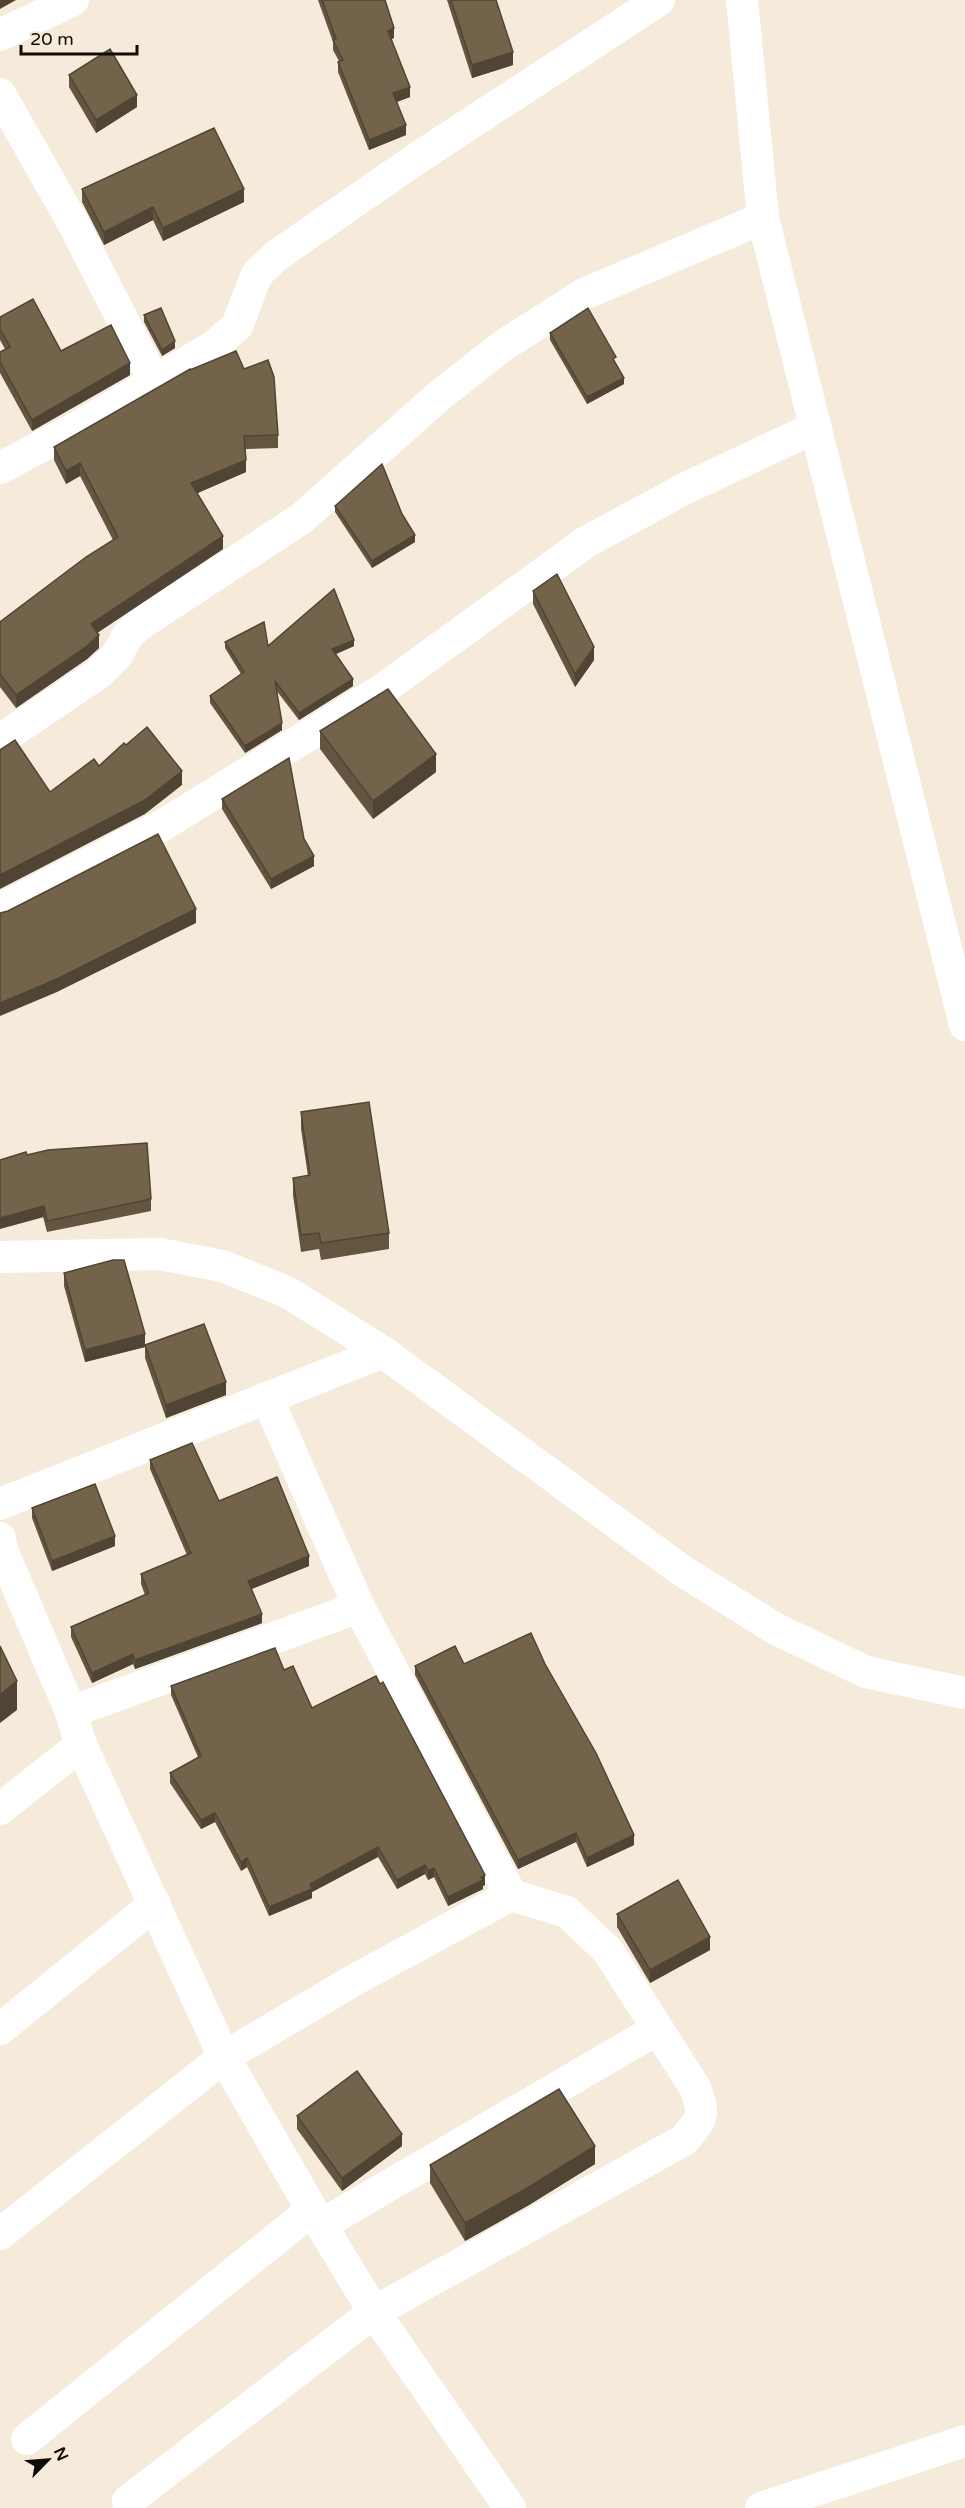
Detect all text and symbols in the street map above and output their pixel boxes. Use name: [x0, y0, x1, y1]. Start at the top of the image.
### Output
scale bar: [21, 18, 136, 56]
text: 20 m: [30, 28, 74, 50]
north arrow: [18, 2430, 78, 2490]
text: N: [49, 2444, 72, 2464]

